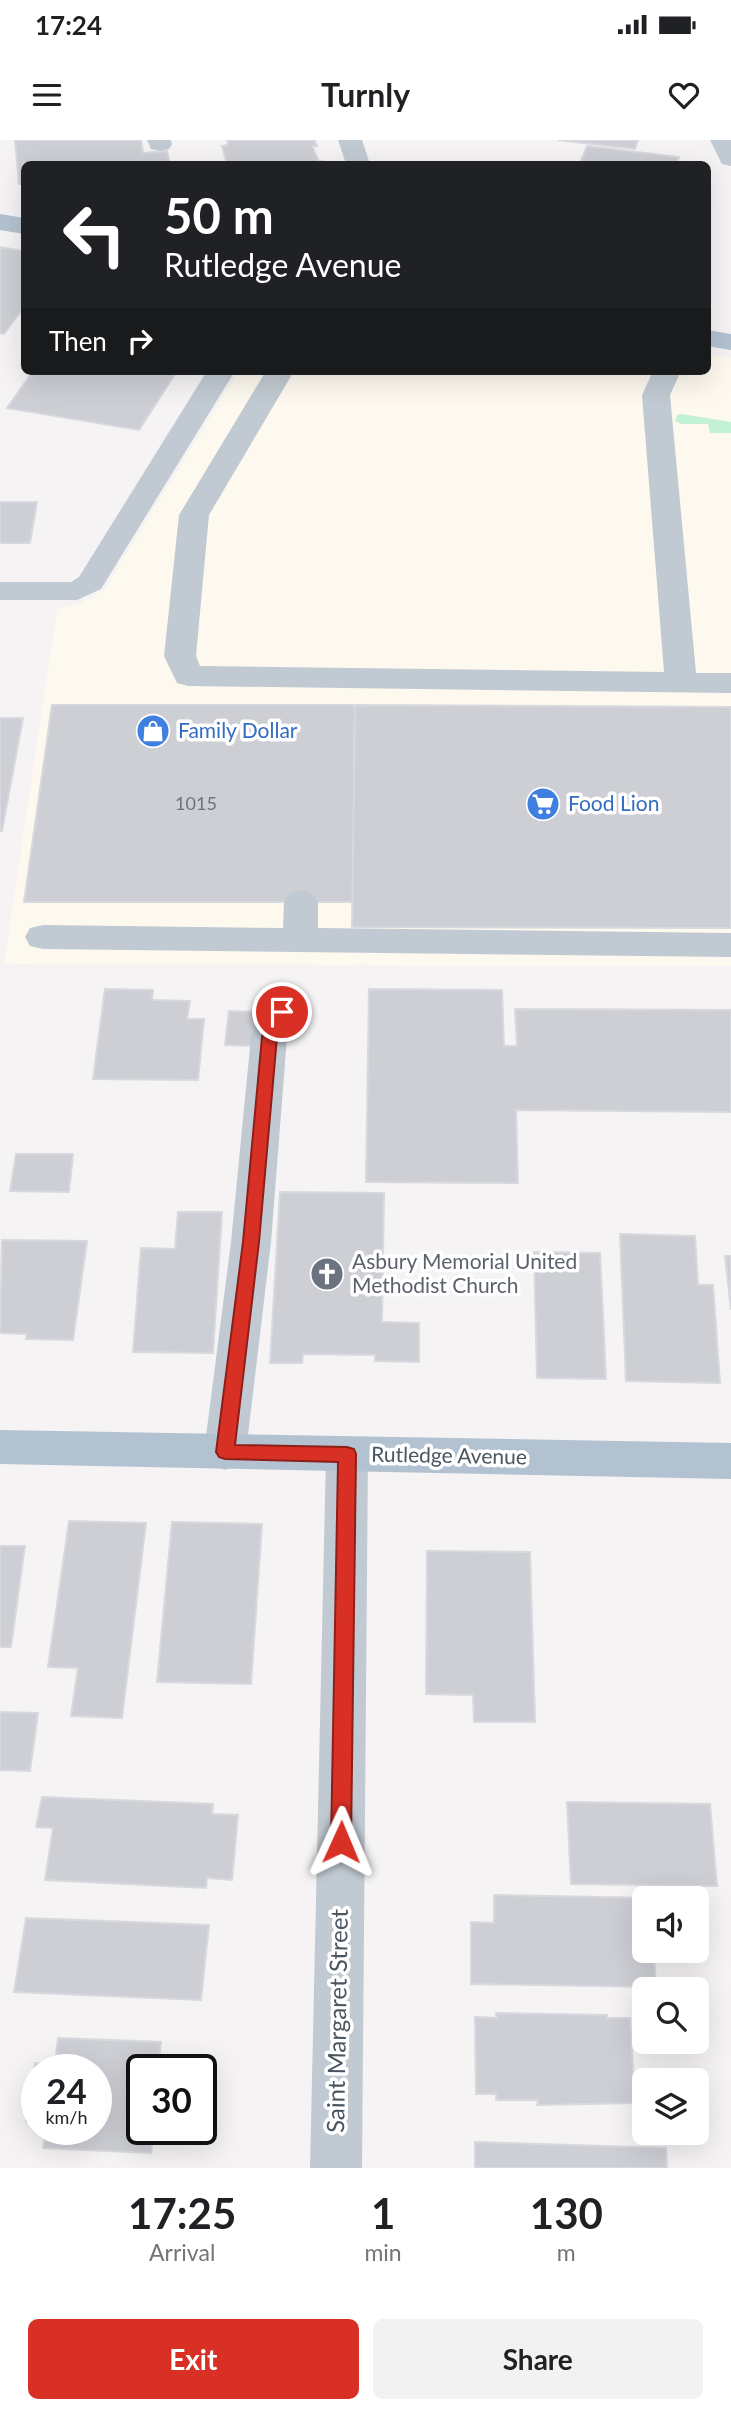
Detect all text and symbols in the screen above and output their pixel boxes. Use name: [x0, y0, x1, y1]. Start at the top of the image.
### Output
text: 17:24: [35, 9, 102, 41]
text: Turnly: [321, 75, 410, 114]
icon: menu: [28, 76, 66, 114]
icon: heart: [665, 76, 703, 114]
text: 50 m: [164, 186, 274, 244]
icon: left: [49, 189, 140, 280]
text: Rutledge Avenue: [164, 245, 401, 284]
icon: right: [121, 322, 159, 360]
text: Then: [49, 325, 107, 357]
shop icon: Family Dollar: [134, 712, 172, 750]
place label: Family Dollar: [178, 717, 298, 742]
supermarket icon: Food Lion: [524, 785, 562, 823]
place label: Food Lion: [568, 790, 659, 815]
house number: 1015: [175, 792, 217, 814]
pin: [252, 982, 312, 1042]
icon: arrive: [263, 993, 301, 1031]
place label: Asbury Memorial United Methodist Church: [352, 1248, 577, 1297]
church icon: Asbury Memorial United Methodist Church: [308, 1255, 346, 1293]
street label: Rutledge Avenue: [371, 1441, 527, 1468]
position arrow: [304, 1805, 378, 1879]
map controls: [632, 1886, 709, 2145]
button: sound: [632, 1886, 709, 1963]
street label: Saint Margaret Street: [320, 1908, 353, 2133]
button: search: [632, 1977, 709, 2054]
speed limit sign: 30: [126, 2054, 217, 2145]
button: layers: [632, 2068, 709, 2145]
text: 24: [46, 2069, 87, 2111]
text: km/h: [45, 2106, 88, 2128]
text: 17:25: [128, 2188, 236, 2238]
text: 1: [371, 2188, 395, 2238]
text: 130: [530, 2188, 603, 2238]
text: Arrival: [149, 2238, 215, 2266]
text: min: [364, 2238, 402, 2266]
text: m: [557, 2238, 576, 2266]
button: Exit: [28, 2319, 359, 2399]
button: Share: [373, 2319, 703, 2399]

